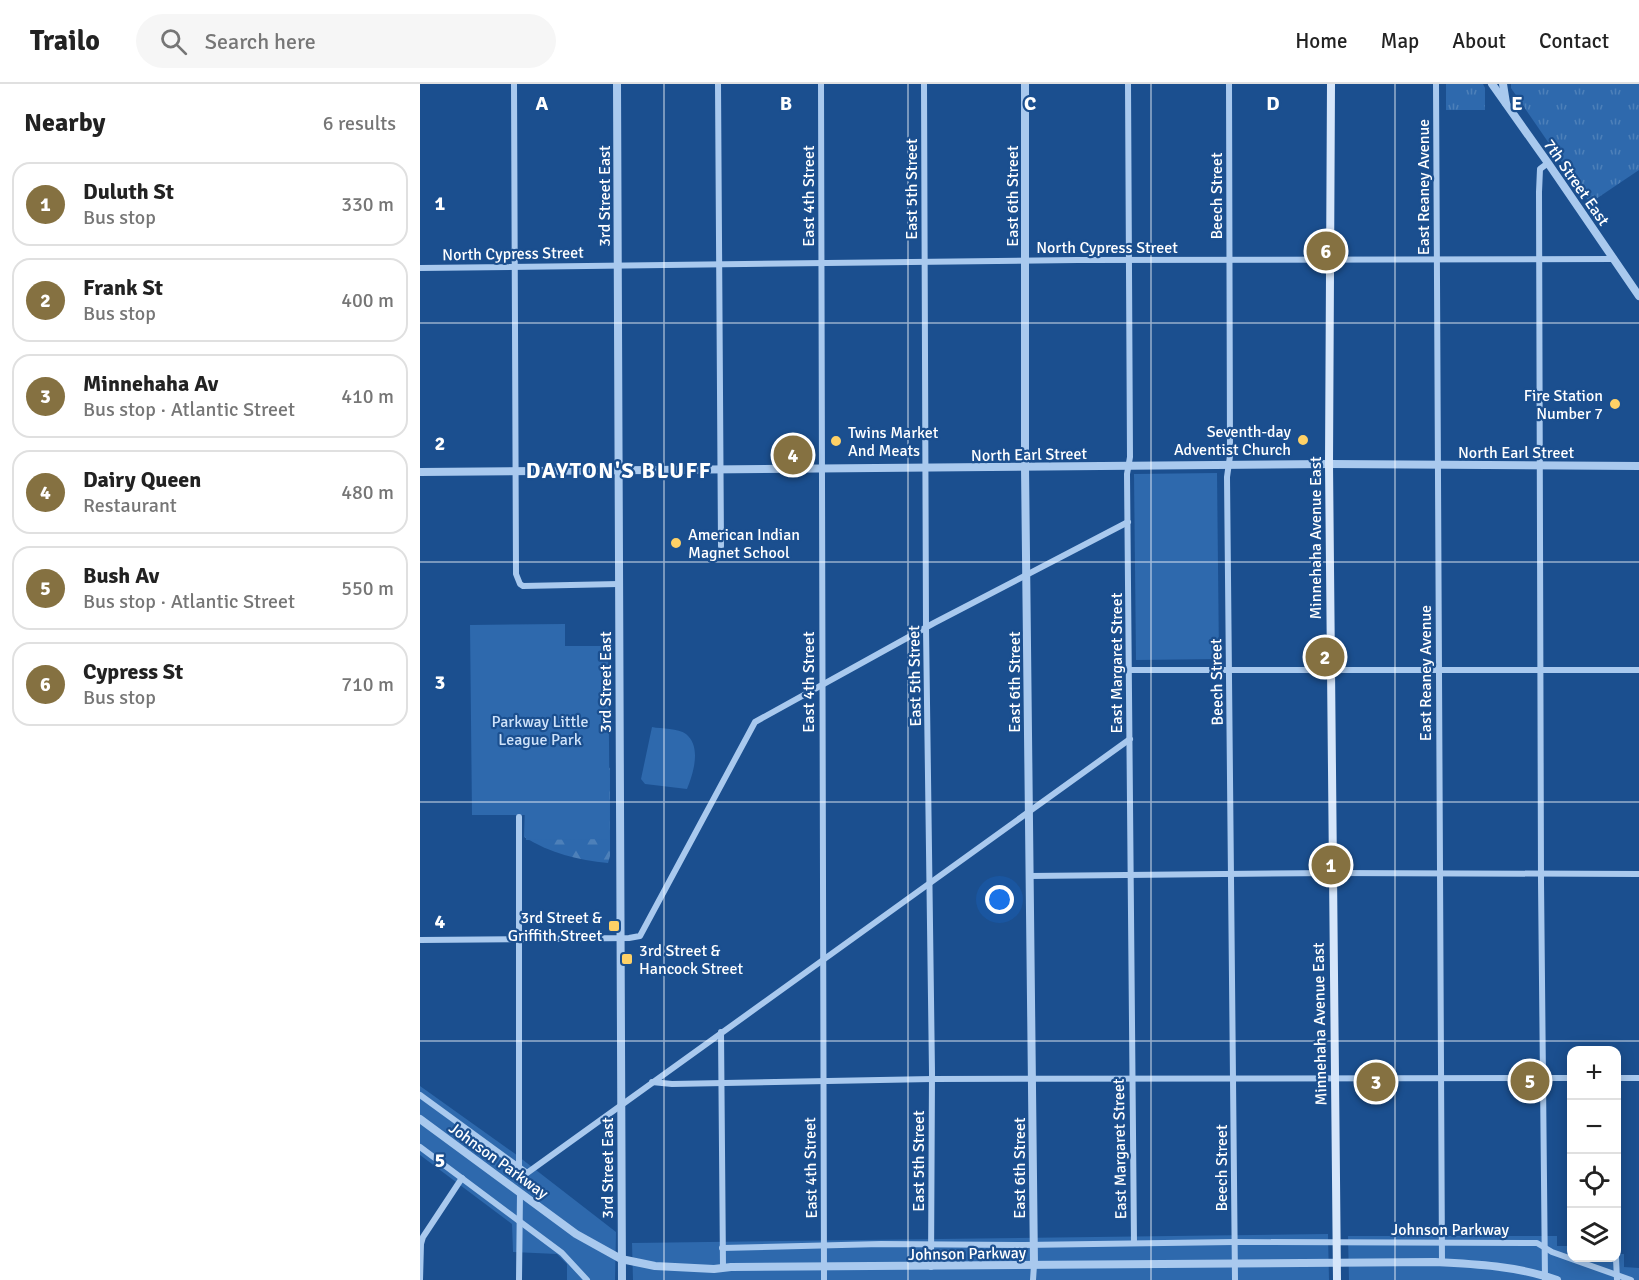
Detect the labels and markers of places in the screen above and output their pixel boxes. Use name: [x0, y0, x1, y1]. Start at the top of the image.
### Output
pin: 6: [1306, 228, 1346, 274]
place label: Fire Station Number 7: [1524, 386, 1603, 424]
marker: Fire Station Number 7: [1608, 397, 1622, 411]
place label: Seventh-day Adventist Church: [1174, 422, 1292, 460]
place label: Twins Market And Meats: [848, 423, 939, 461]
pin: 4: [774, 432, 812, 478]
marker: Seventh-day Adventist Church: [1296, 433, 1310, 447]
marker: Twins Market And Meats: [829, 434, 843, 448]
place label: American Indian Magnet School: [688, 525, 800, 563]
marker: American Indian Magnet School: [669, 536, 683, 550]
pin: 2: [1306, 634, 1344, 680]
pin: 1: [1312, 842, 1350, 888]
place label: 3rd Street & Griffith Street: [508, 908, 602, 946]
marker: 3rd Street & Griffith Street: [607, 919, 621, 933]
place label: 3rd Street & Hancock Street: [639, 941, 744, 979]
marker: 3rd Street & Hancock Street: [620, 952, 634, 966]
pin: 5: [1510, 1058, 1550, 1104]
pin: 3: [1356, 1060, 1396, 1104]

